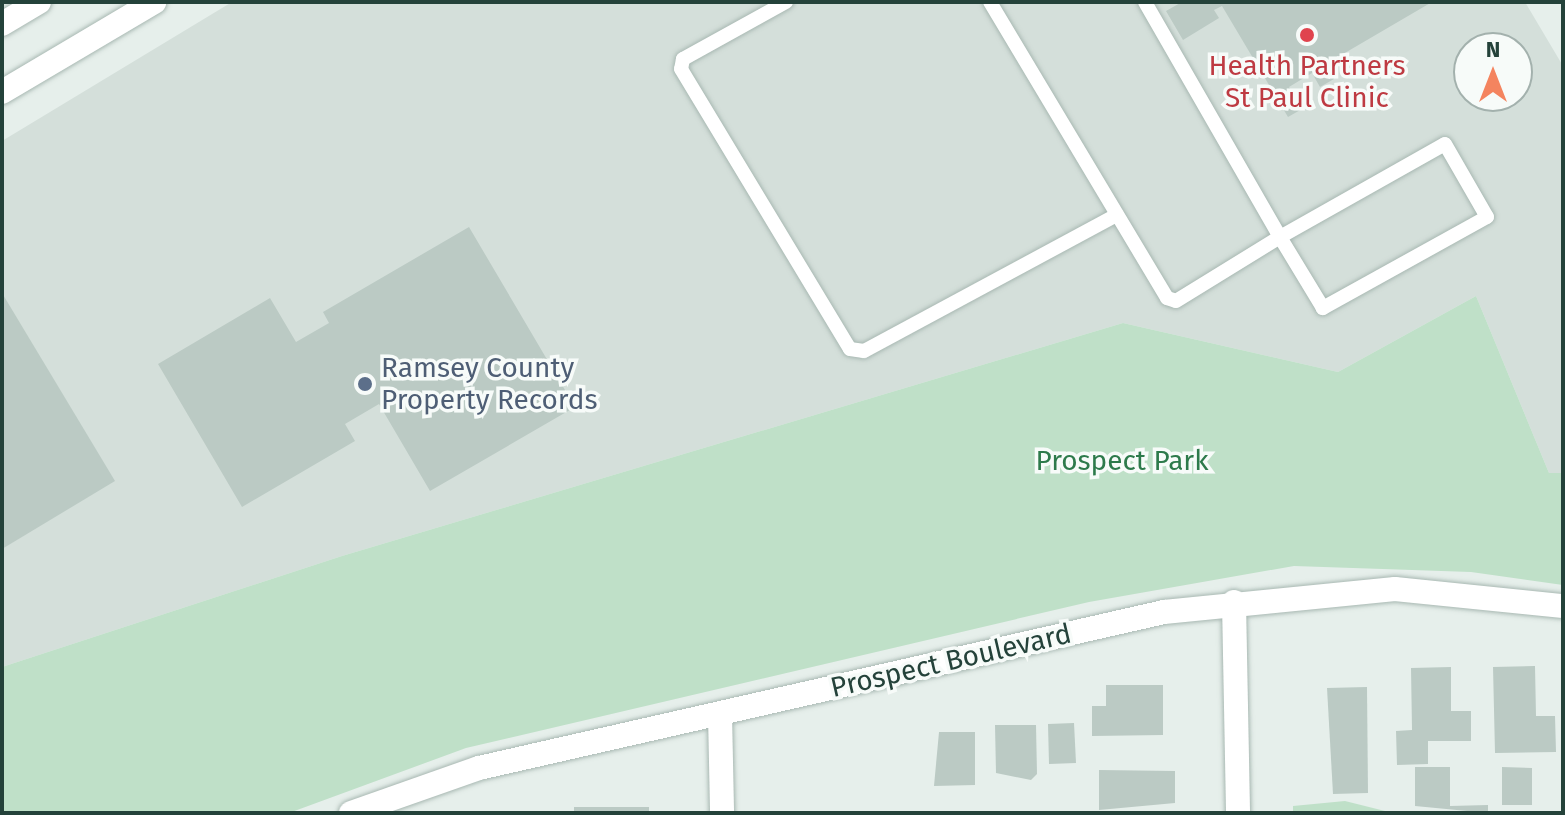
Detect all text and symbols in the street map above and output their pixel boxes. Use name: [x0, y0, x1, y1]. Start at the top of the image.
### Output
marker: Health Partners St Paul Clinic: [1296, 24, 1318, 46]
north arrow: [1453, 32, 1533, 112]
text: N: [1486, 36, 1500, 63]
place label: Health Partners St Paul Clinic: [1208, 49, 1406, 115]
place label: Ramsey County Property Records: [381, 351, 598, 417]
marker: Ramsey County Property Records: [356, 375, 374, 393]
park label: Prospect Park: [1035, 444, 1209, 478]
street label: Prospect Boulevard: [827, 617, 1075, 705]

